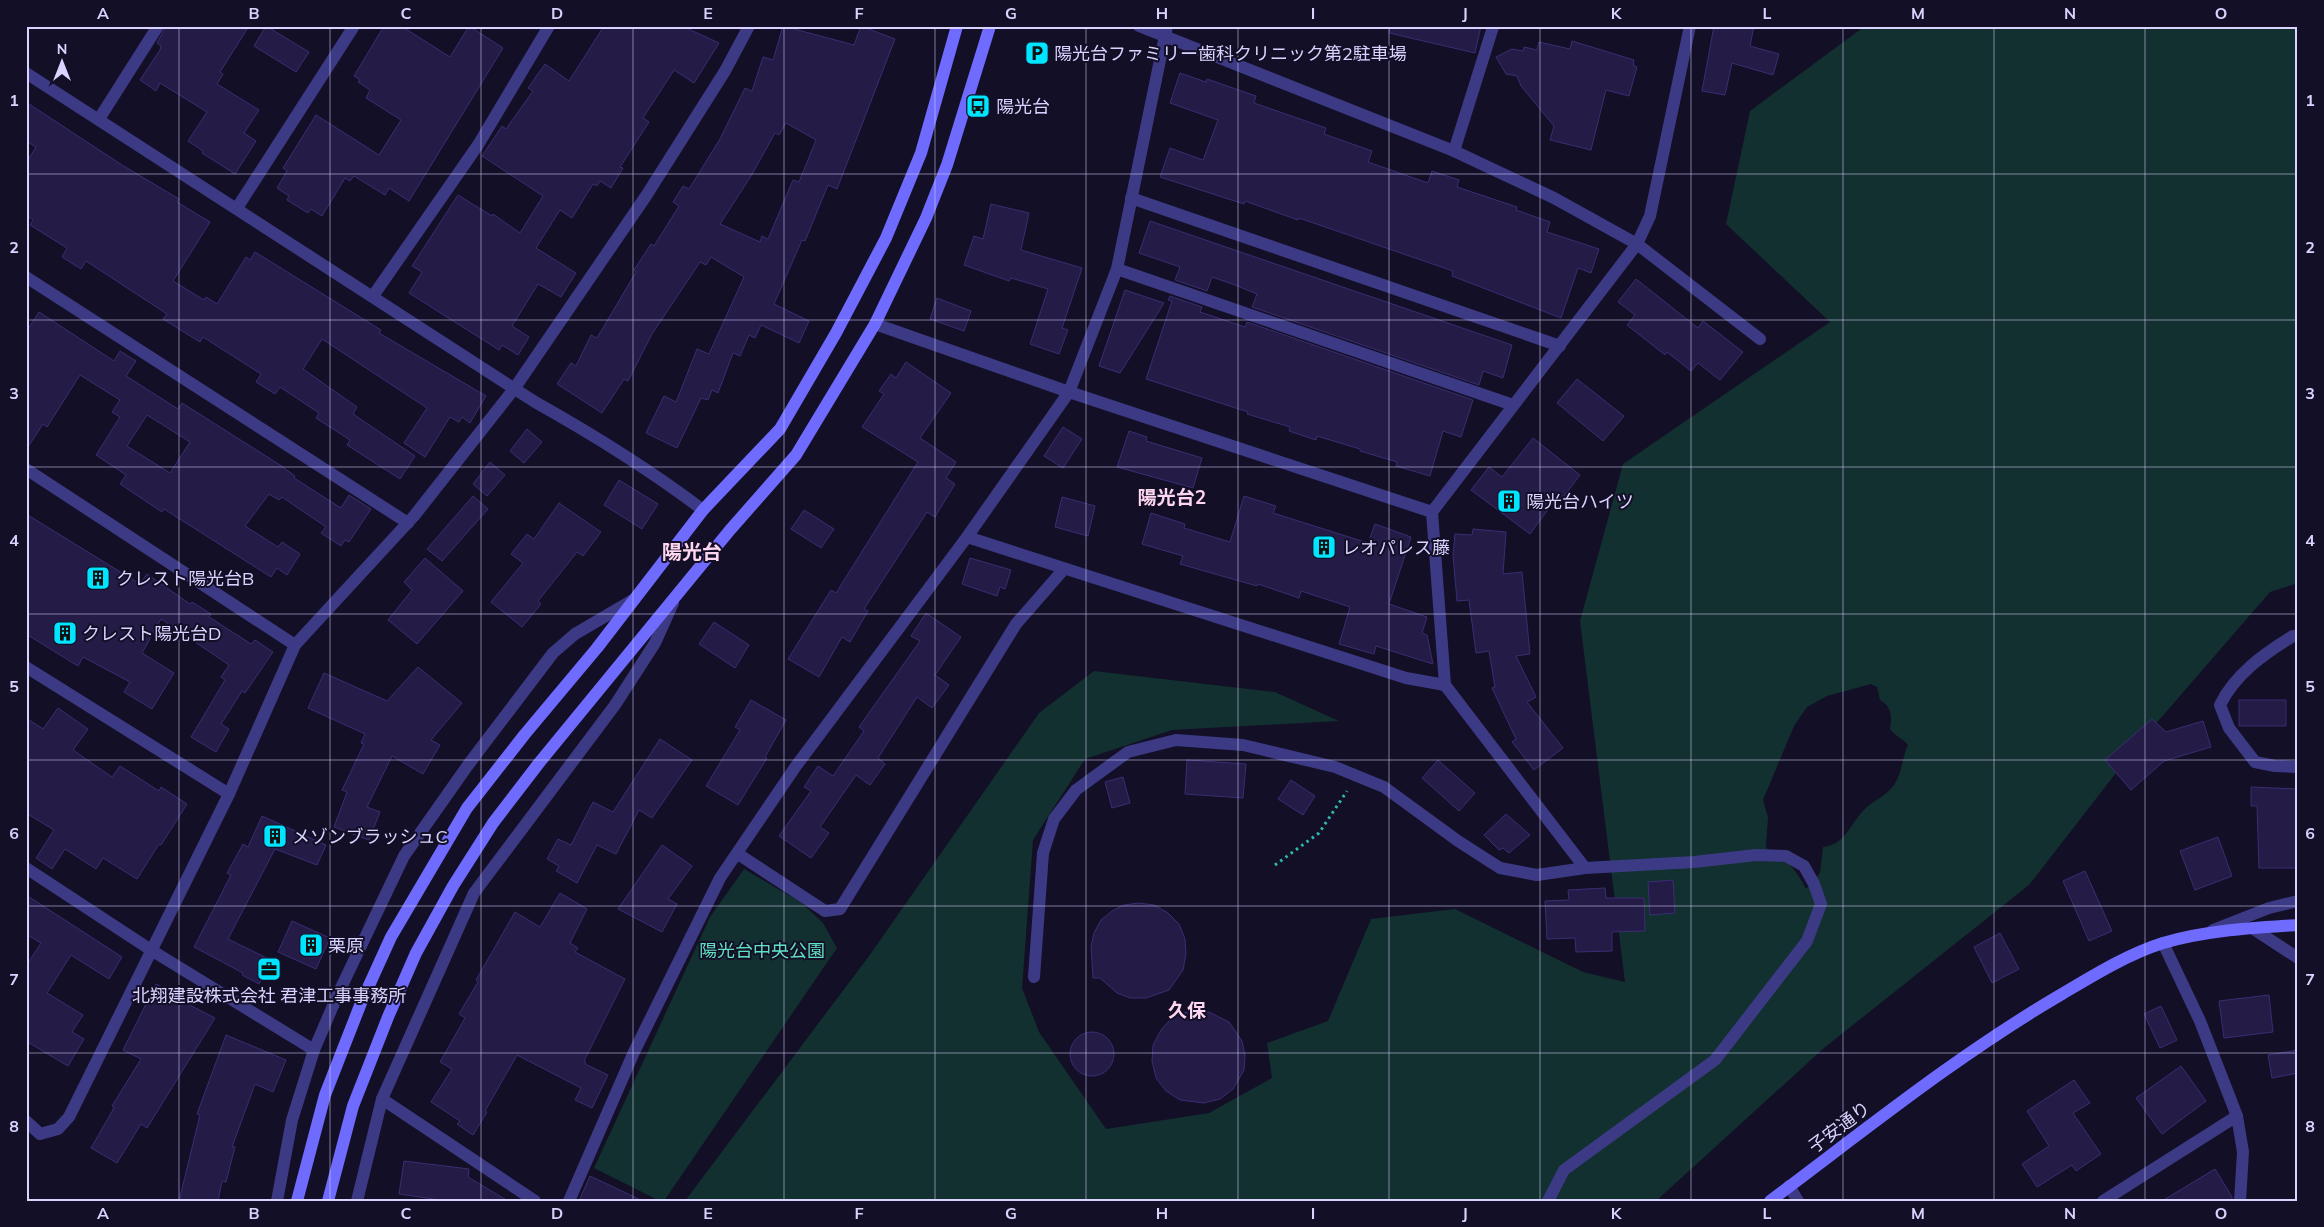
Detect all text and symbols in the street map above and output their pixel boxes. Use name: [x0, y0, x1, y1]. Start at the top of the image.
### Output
text: A: [97, 3, 109, 23]
text: B: [248, 3, 260, 23]
text: C: [401, 3, 412, 23]
text: D: [551, 3, 563, 23]
text: E: [703, 3, 713, 23]
text: F: [854, 3, 864, 23]
text: G: [1005, 3, 1017, 23]
text: H: [1156, 3, 1168, 23]
text: I: [1311, 3, 1315, 23]
text: J: [1462, 3, 1468, 23]
text: K: [1611, 3, 1623, 23]
text: L: [1763, 3, 1772, 23]
text: M: [1911, 3, 1925, 23]
text: N: [2064, 3, 2076, 23]
text: O: [2215, 3, 2227, 23]
north arrow: [38, 38, 88, 88]
text: N: [57, 40, 67, 58]
parking icon: 陽光台ファミリー歯科クリニック第2駐車場: [1024, 40, 1050, 66]
place label: 陽光台ファミリー歯科クリニック第2駐車場: [1054, 42, 1407, 65]
text: 1: [9, 90, 19, 110]
text: 1: [2305, 90, 2315, 110]
bus stop icon: 陽光台: [965, 93, 991, 119]
place label: 陽光台: [996, 95, 1050, 118]
text: 2: [9, 237, 19, 257]
text: 2: [2305, 237, 2315, 257]
text: 3: [9, 383, 19, 403]
text: 3: [2305, 383, 2315, 403]
district label: 陽光台2: [1138, 485, 1206, 509]
building icon: 陽光台ハイツ: [1496, 488, 1522, 514]
place label: 陽光台ハイツ: [1526, 490, 1634, 513]
text: 4: [9, 530, 19, 550]
text: 4: [2305, 530, 2315, 550]
building icon: レオパレス藤: [1311, 534, 1337, 560]
place label: レオパレス藤: [1342, 536, 1450, 559]
district label: 陽光台: [662, 539, 722, 564]
building icon: クレスト陽光台B: [85, 565, 111, 591]
place label: クレスト陽光台B: [116, 567, 254, 590]
building icon: クレスト陽光台D: [52, 620, 78, 646]
place label: クレスト陽光台D: [82, 622, 221, 645]
text: 5: [9, 676, 19, 696]
text: 5: [2305, 676, 2315, 696]
text: 6: [9, 823, 19, 843]
building icon: メゾンブラッシュC: [262, 823, 288, 849]
text: 6: [2305, 823, 2315, 843]
place label: メゾンブラッシュC: [292, 825, 448, 848]
building icon: 栗原: [298, 932, 324, 958]
place label: 栗原: [328, 934, 364, 957]
park label: 陽光台中央公園: [699, 939, 825, 962]
office icon: 北翔建設株式会社 君津工事事務所: [256, 956, 282, 982]
text: 7: [9, 969, 19, 989]
text: 7: [2305, 969, 2315, 989]
place label: 北翔建設株式会社 君津工事事務所: [132, 984, 406, 1007]
district label: 久保: [1168, 998, 1206, 1022]
street label: 子安通り: [1803, 1096, 1875, 1158]
text: 8: [9, 1116, 19, 1136]
text: 8: [2305, 1116, 2315, 1136]
text: A: [97, 1203, 109, 1223]
text: B: [248, 1203, 260, 1223]
text: C: [401, 1203, 412, 1223]
text: D: [551, 1203, 563, 1223]
text: E: [703, 1203, 713, 1223]
text: F: [854, 1203, 864, 1223]
text: G: [1005, 1203, 1017, 1223]
text: H: [1156, 1203, 1168, 1223]
text: I: [1311, 1203, 1315, 1223]
text: J: [1462, 1203, 1468, 1223]
text: K: [1611, 1203, 1623, 1223]
text: L: [1763, 1203, 1772, 1223]
text: M: [1911, 1203, 1925, 1223]
text: N: [2064, 1203, 2076, 1223]
text: O: [2215, 1203, 2227, 1223]

